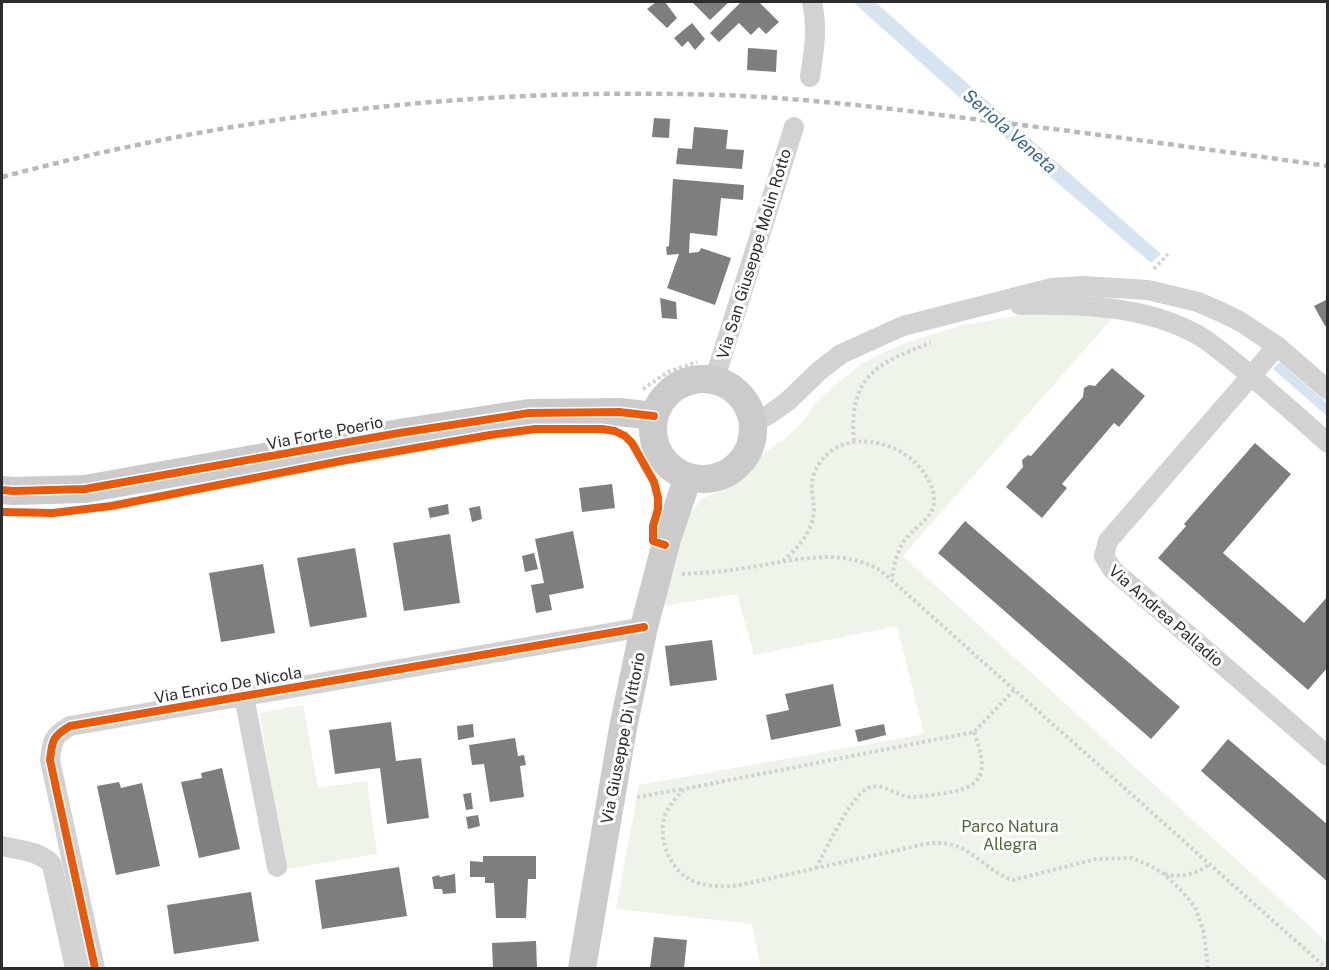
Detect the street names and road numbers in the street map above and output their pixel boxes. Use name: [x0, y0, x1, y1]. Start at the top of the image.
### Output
street label: Via San Giuseppe Molin Rotto: [713, 147, 795, 361]
street label: Via Forte Poerio: [265, 412, 385, 454]
street label: Via Andrea Palladio: [1105, 561, 1227, 671]
street label: Via Giuseppe Di Vittorio: [597, 651, 649, 825]
street label: Via Enrico De Nicola: [153, 663, 303, 707]

